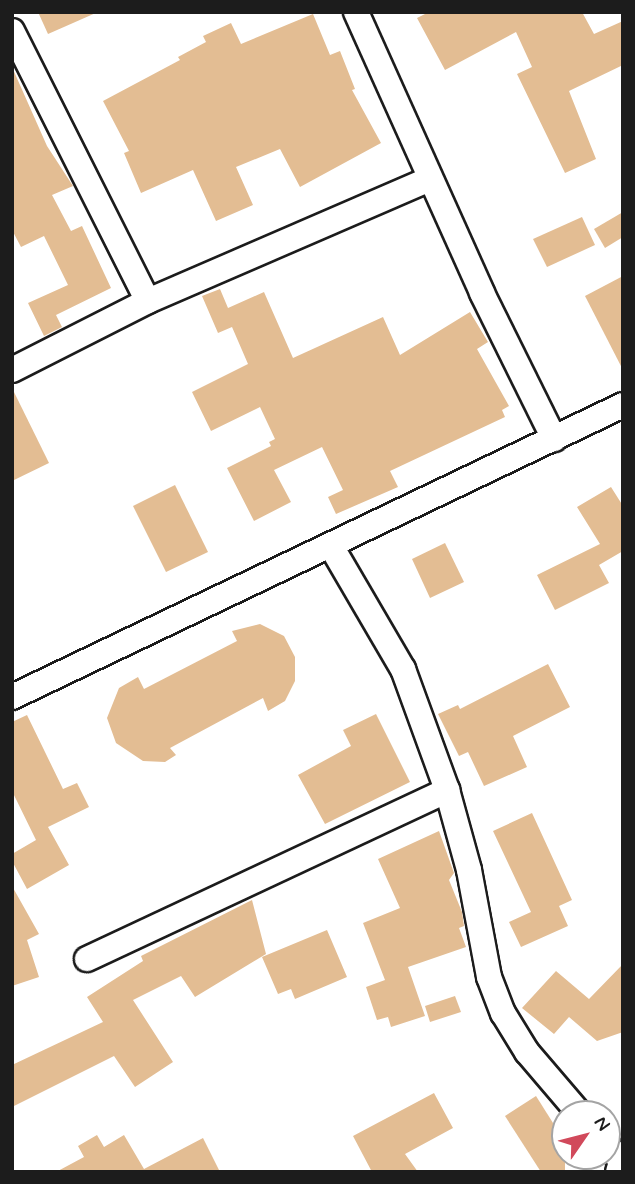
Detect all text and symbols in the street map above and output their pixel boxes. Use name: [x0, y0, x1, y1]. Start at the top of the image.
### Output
north arrow: [551, 1100, 621, 1170]
text: N: [588, 1111, 616, 1136]

